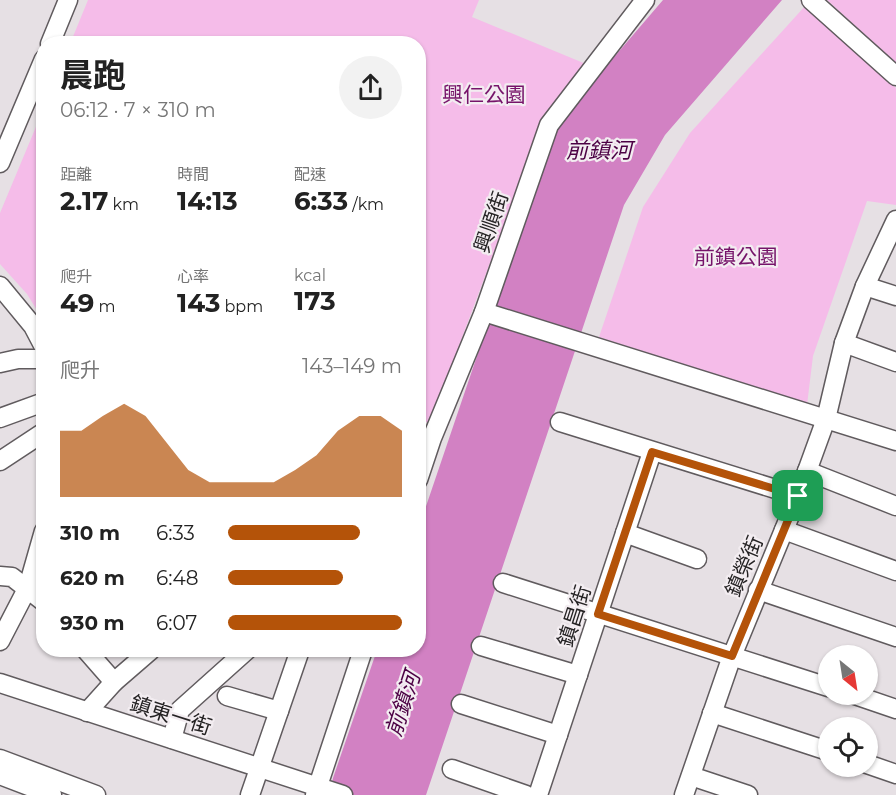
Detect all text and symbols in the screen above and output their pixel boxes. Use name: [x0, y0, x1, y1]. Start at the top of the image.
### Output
text: 晨跑: [60, 55, 126, 95]
button: share: [339, 56, 402, 119]
park label: 興仁公園: [442, 82, 526, 107]
text: 06:12 · 7 × 310 m: [60, 98, 216, 122]
water label: 前鎮河: [566, 137, 636, 164]
text: 距離: [60, 165, 92, 184]
text: 時間: [177, 165, 209, 184]
text: 配速: [294, 165, 326, 184]
text: 2.17: [60, 185, 108, 217]
text: 14:13: [177, 185, 238, 217]
text: 6:33: [294, 185, 348, 217]
street label: 興順街: [469, 188, 513, 256]
text: km: [108, 195, 139, 214]
text: /km: [348, 195, 384, 214]
park label: 前鎮公園: [694, 244, 778, 269]
text: kcal: [294, 266, 326, 285]
text: 爬升: [60, 267, 92, 286]
text: 心率: [177, 267, 209, 286]
text: 173: [294, 285, 336, 317]
text: 49: [60, 287, 94, 319]
text: 143: [177, 287, 220, 319]
text: m: [94, 297, 116, 316]
text: bpm: [220, 297, 263, 316]
text: 143–149 m: [302, 354, 402, 378]
text: 爬升: [60, 358, 100, 382]
pin: [772, 470, 823, 521]
icon: arrive: [781, 479, 814, 512]
text: 310 m: [60, 521, 120, 545]
text: 6:33: [156, 521, 195, 545]
street label: 鎮榮街: [720, 532, 768, 600]
text: 620 m: [60, 566, 125, 590]
text: 6:48: [156, 566, 199, 590]
street label: 鎮昌街: [552, 582, 596, 650]
text: 930 m: [60, 611, 125, 635]
text: 6:07: [156, 611, 197, 635]
north arrow: [818, 645, 878, 705]
map controls: [818, 645, 878, 777]
water label: 前鎮河: [380, 665, 427, 740]
street label: 鎮東一街: [127, 690, 215, 740]
button: locate: [818, 717, 878, 777]

